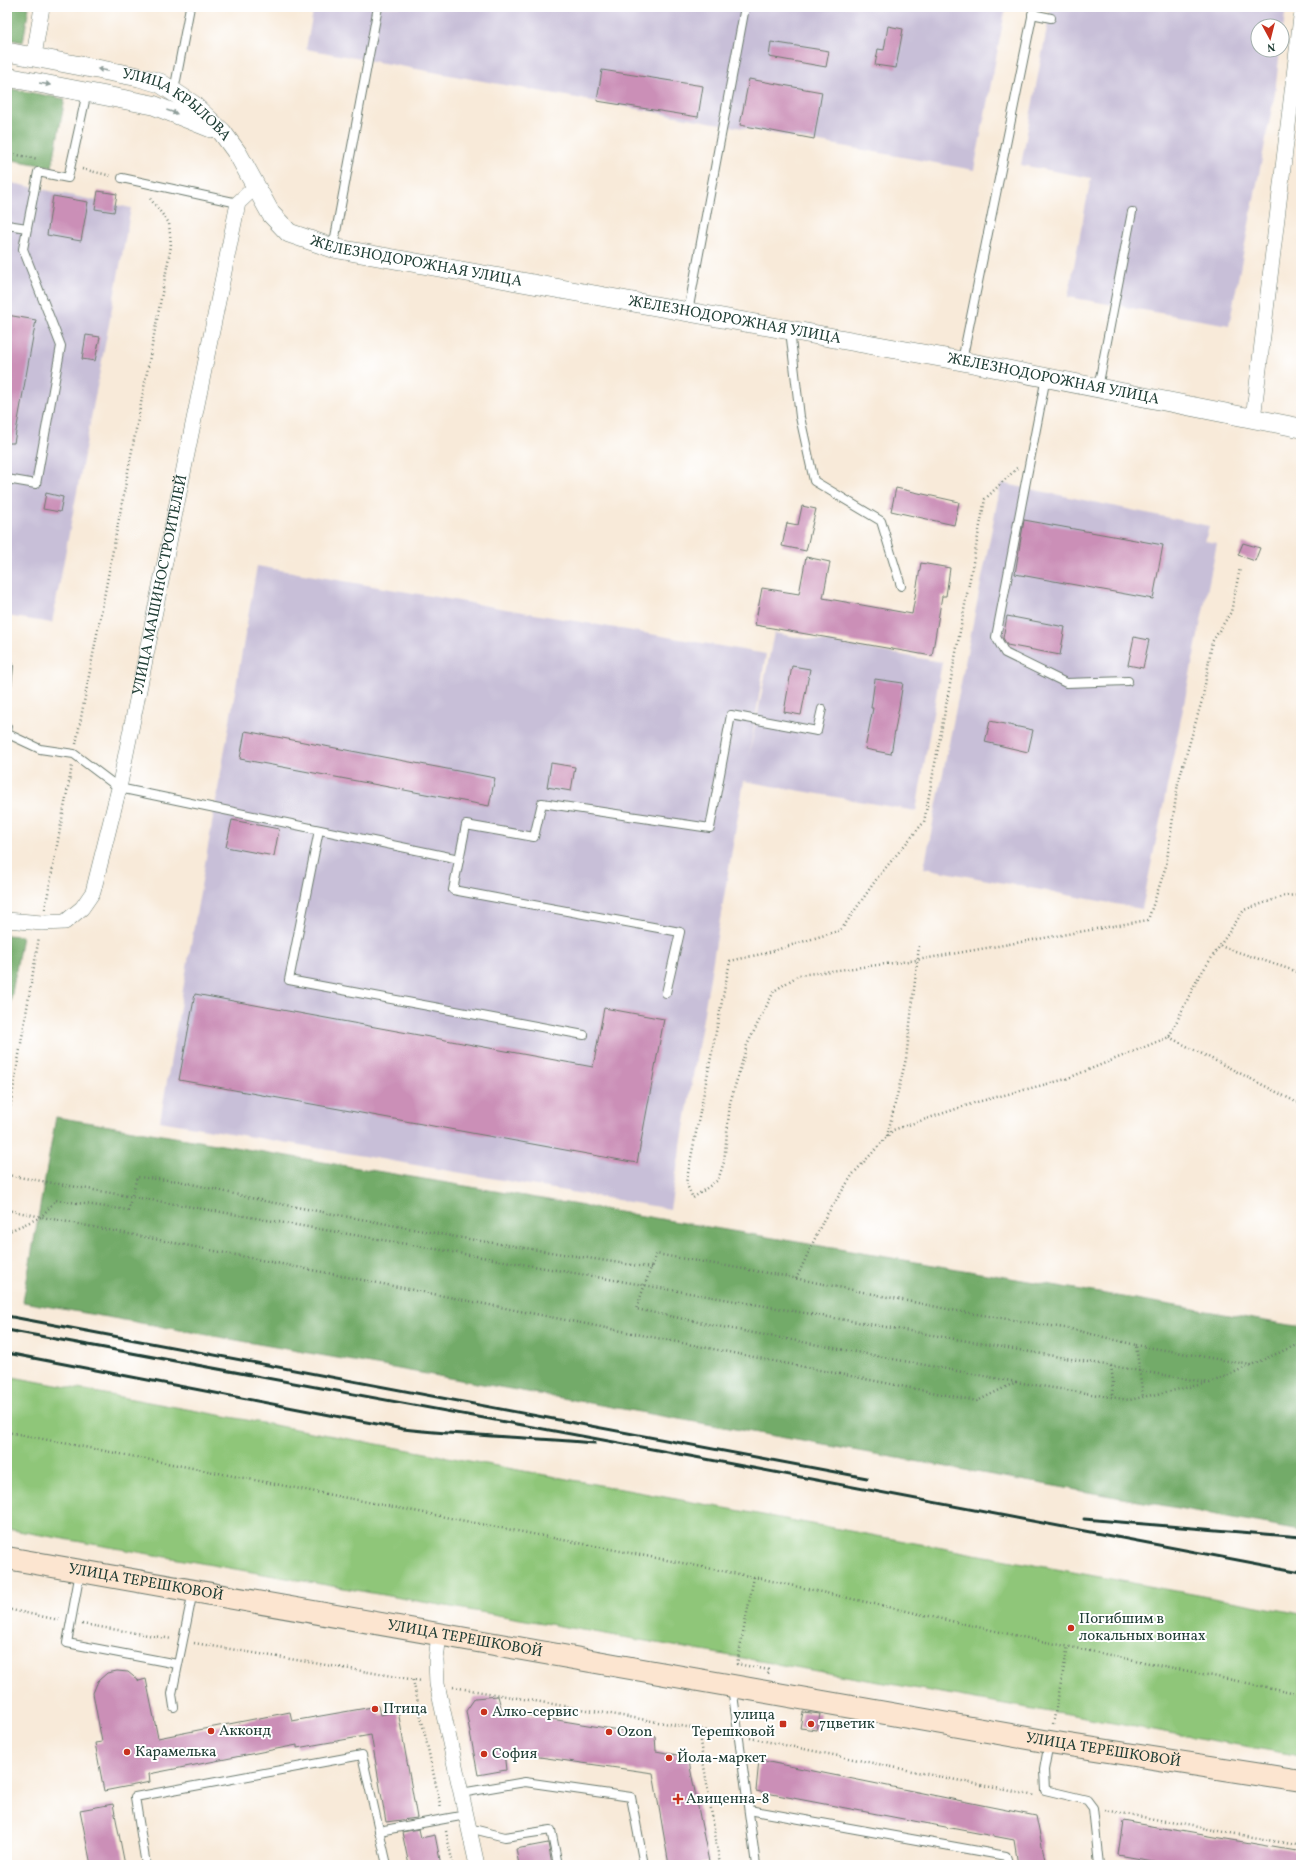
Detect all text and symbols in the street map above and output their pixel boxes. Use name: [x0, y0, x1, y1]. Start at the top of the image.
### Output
north arrow: [1250, 18, 1290, 58]
text: N: [1266, 39, 1276, 54]
street label: УЛИЦА КРЫЛОВА: [120, 64, 236, 146]
one-way arrow: [97, 66, 110, 72]
one-way arrow: [39, 82, 51, 88]
one-way arrow: [166, 110, 178, 116]
street label: ЖЕЛЕЗНОДОРОЖНАЯ УЛИЦА: [307, 230, 524, 292]
street label: ЖЕЛЕЗНОДОРОЖНАЯ УЛИЦА: [627, 291, 843, 350]
street label: ЖЕЛЕЗНОДОРОЖНАЯ УЛИЦА: [946, 348, 1162, 410]
street label: УЛИЦА МАШИНОСТРОИТЕЛЕЙ: [128, 473, 193, 697]
street label: УЛИЦА ТЕРЕШКОВОЙ: [67, 1559, 225, 1606]
place label: Погибшим в локальных воинах: [1079, 1609, 1206, 1647]
street label: УЛИЦА ТЕРЕШКОВОЙ: [386, 1615, 544, 1663]
marker: Погибшим в локальных воинах: [1066, 1623, 1076, 1633]
place label: Птица: [383, 1699, 427, 1720]
place label: Алко-сервис: [492, 1702, 579, 1723]
marker: Птица: [370, 1704, 380, 1714]
place label: улица Терешковой: [692, 1705, 775, 1743]
marker: Алко-сервис: [479, 1707, 489, 1717]
place label: 7цветик: [819, 1714, 875, 1735]
marker: улица Терешковой: [778, 1719, 788, 1729]
marker: 7цветик: [806, 1719, 816, 1729]
place label: Акконд: [219, 1721, 271, 1742]
place label: Ozon: [617, 1722, 652, 1743]
marker: Акконд: [206, 1726, 216, 1736]
marker: Ozon: [604, 1727, 614, 1737]
street label: УЛИЦА ТЕРЕШКОВОЙ: [1024, 1727, 1182, 1773]
place label: Карамелька: [135, 1742, 217, 1763]
place label: София: [492, 1744, 537, 1765]
marker: Карамелька: [122, 1747, 132, 1757]
place label: Йола-маркет: [677, 1748, 767, 1769]
marker: София: [479, 1749, 489, 1759]
marker: Йола-маркет: [664, 1753, 674, 1763]
place label: Авиценна-8: [686, 1789, 769, 1810]
marker: Авиценна-8: [673, 1794, 683, 1804]

